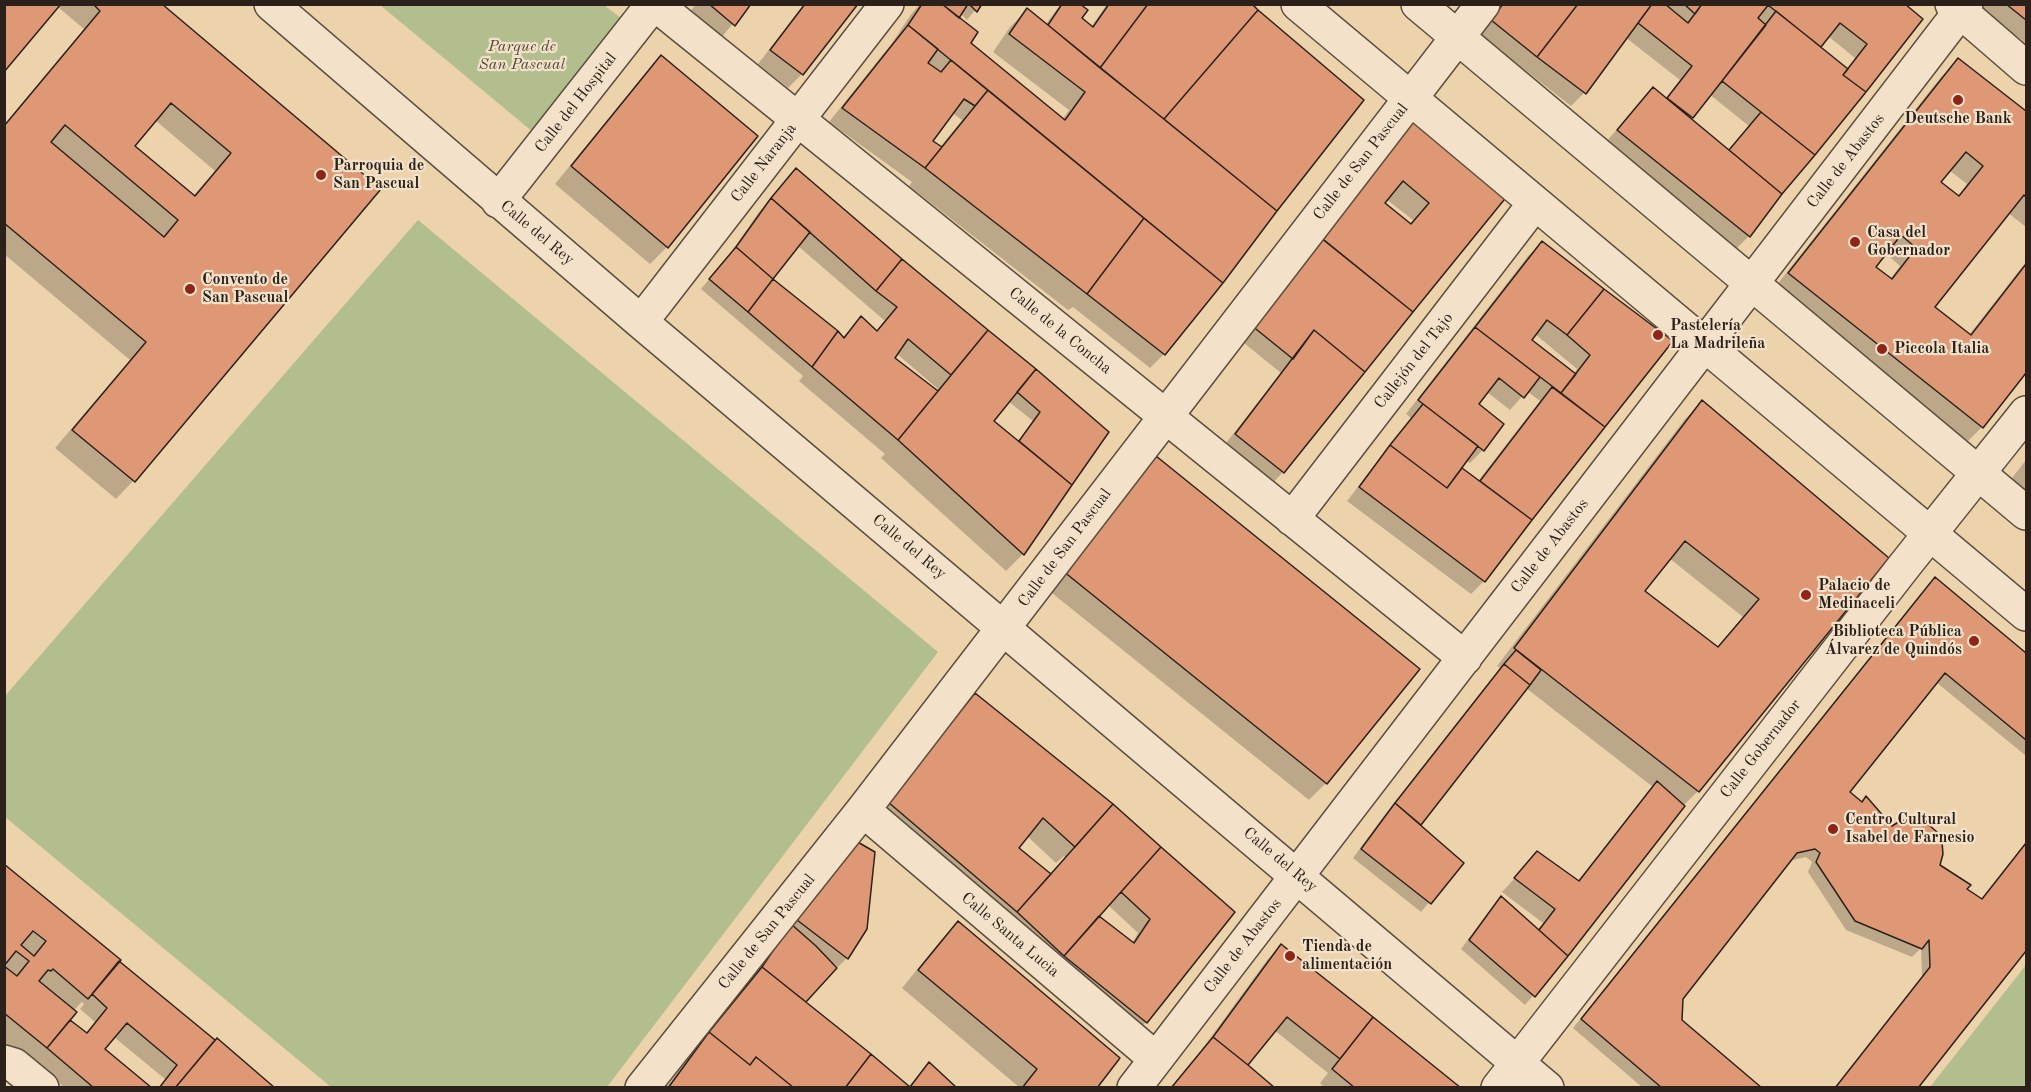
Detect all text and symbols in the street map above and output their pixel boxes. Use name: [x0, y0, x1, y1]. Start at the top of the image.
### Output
park label: Parque de San Pascual: [479, 37, 565, 75]
street label: Calle del Hospital: [531, 49, 621, 157]
marker: Deutsche Bank: [1951, 93, 1965, 107]
street label: Calle de San Pascual: [1309, 100, 1413, 224]
place label: Deutsche Bank: [1904, 109, 2012, 129]
street label: Calle de Abastos: [1803, 110, 1889, 212]
street label: Calle Naranja: [727, 119, 801, 207]
place label: Parroquia de San Pascual: [333, 156, 424, 194]
marker: Parroquia de San Pascual: [314, 168, 328, 182]
street label: Calle del Rey: [496, 196, 578, 270]
place label: Casa del Gobernador: [1867, 223, 1950, 261]
marker: Casa del Gobernador: [1848, 235, 1862, 249]
place label: Convento de San Pascual: [202, 270, 288, 308]
marker: Convento de San Pascual: [183, 282, 197, 296]
street label: Calle de la Concha: [1005, 284, 1115, 378]
street label: Callejón del Tajo: [1370, 309, 1458, 413]
place label: Pastelería La Madrileña: [1670, 316, 1765, 354]
marker: Pastelería La Madrileña: [1651, 328, 1665, 342]
place label: Piccola Italia: [1894, 339, 1989, 359]
marker: Piccola Italia: [1875, 342, 1889, 356]
street label: Calle de San Pascual: [1014, 485, 1116, 611]
street label: Calle de Abastos: [1507, 495, 1593, 597]
street label: Calle del Rey: [868, 510, 950, 584]
place label: Palacio de Medinaceli: [1818, 576, 1895, 614]
marker: Palacio de Medinaceli: [1799, 588, 1813, 602]
place label: Biblioteca Pública Álvarez de Quindós: [1825, 622, 1962, 660]
marker: Biblioteca Pública Álvarez de Quindós: [1967, 634, 1981, 648]
street label: Calle Gobernador: [1716, 696, 1806, 802]
place label: Centro Cultural Isabel de Farnesio: [1845, 810, 1975, 848]
marker: Centro Cultural Isabel de Farnesio: [1826, 822, 1840, 836]
street label: Calle del Rey: [1239, 823, 1321, 897]
street label: Calle de San Pascual: [715, 870, 819, 994]
street label: Calle Santa Lucia: [957, 888, 1063, 982]
street label: Calle de Abastos: [1200, 895, 1286, 997]
place label: Tienda de alimentación: [1302, 937, 1392, 975]
marker: Tienda de alimentación: [1283, 949, 1297, 963]

